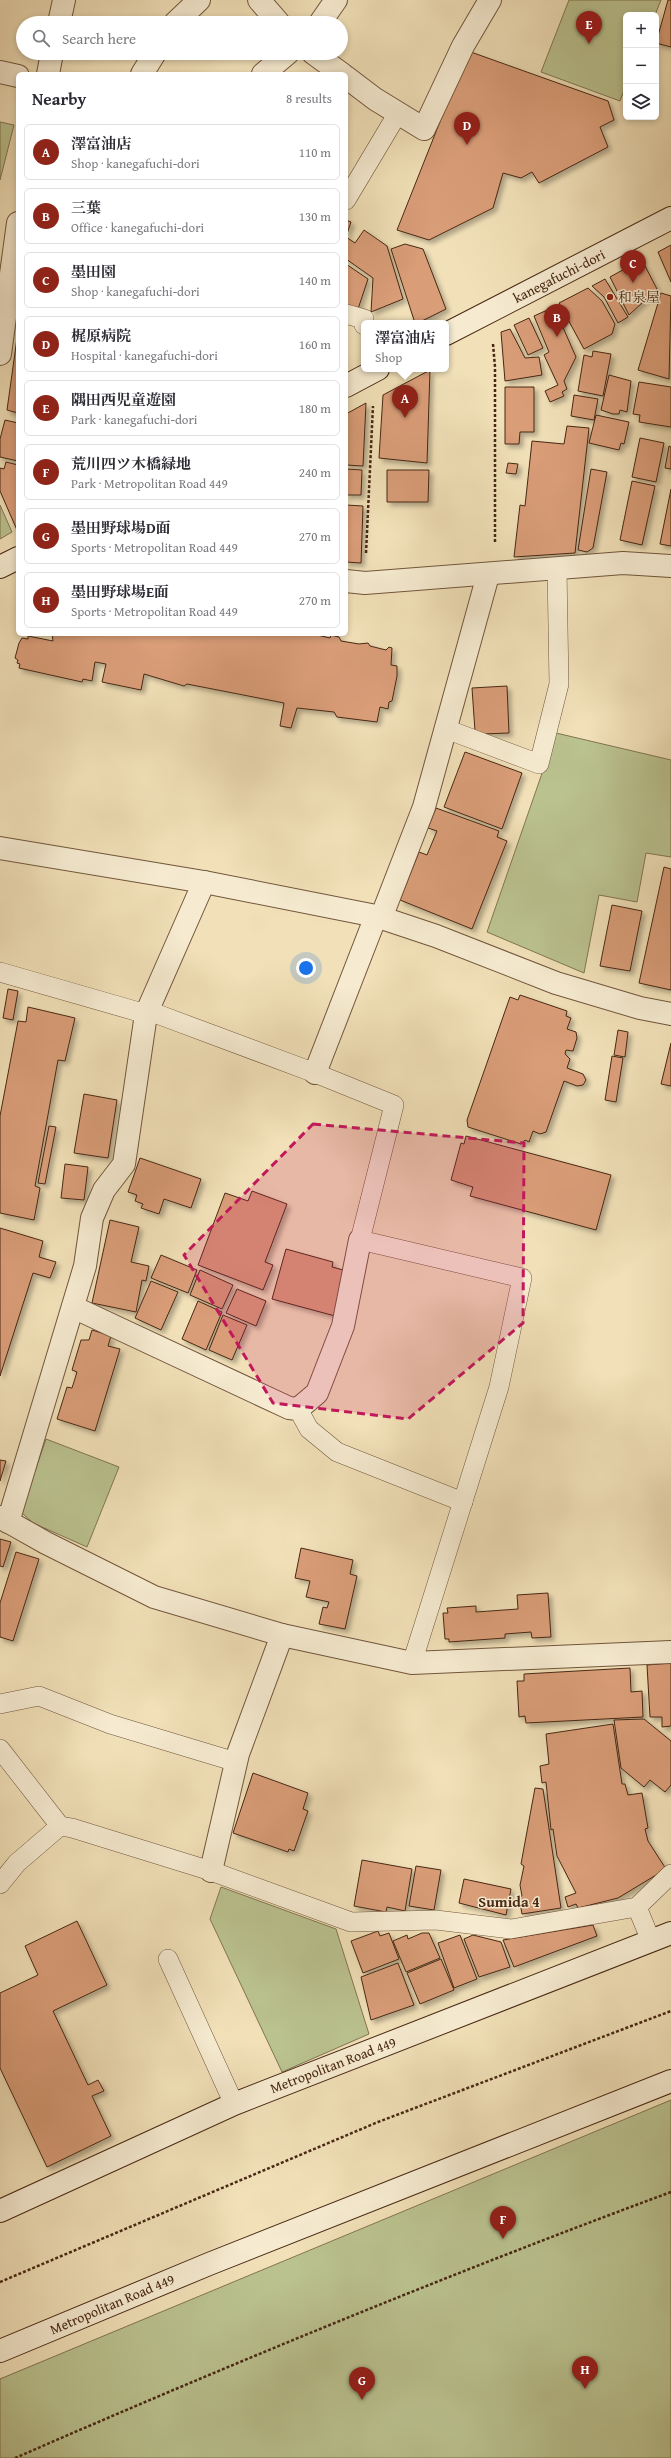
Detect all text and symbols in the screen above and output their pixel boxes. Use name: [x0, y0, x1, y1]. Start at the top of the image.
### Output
pin: E: [576, 11, 602, 44]
map controls: [623, 12, 659, 120]
button: +: [623, 12, 659, 48]
search box: [16, 16, 348, 60]
icon: search: [30, 27, 52, 49]
text: Search here: [62, 28, 136, 49]
button: −: [623, 48, 659, 84]
button: layers: [623, 84, 659, 120]
text: Nearby: [32, 86, 86, 111]
text: 8 results: [286, 89, 332, 108]
pin: D: [454, 112, 480, 145]
text: 澤富油店: [71, 133, 131, 154]
text: A: [42, 143, 50, 162]
text: 110 m: [299, 143, 331, 162]
text: Shop · kanegafuchi-dori: [71, 154, 200, 173]
text: 三葉: [71, 197, 101, 218]
text: B: [42, 207, 50, 226]
text: 130 m: [299, 207, 331, 226]
text: Office · kanegafuchi-dori: [71, 218, 204, 237]
street label: kanegafuchi-dori: [510, 244, 608, 308]
pin: C: [620, 250, 646, 283]
text: 墨田園: [71, 261, 116, 282]
text: C: [42, 271, 50, 290]
text: 140 m: [299, 271, 331, 290]
text: Shop · kanegafuchi-dori: [71, 282, 200, 301]
place label: 和泉屋: [618, 287, 660, 307]
marker: 和泉屋: [605, 292, 615, 302]
pin: B: [544, 304, 570, 337]
popup: [361, 320, 449, 372]
text: 梶原病院: [71, 325, 131, 346]
text: 澤富油店: [375, 327, 435, 348]
text: D: [42, 335, 50, 354]
text: 160 m: [299, 335, 331, 354]
text: Hospital · kanegafuchi-dori: [71, 346, 218, 365]
text: Shop: [375, 348, 402, 367]
pin: A: [392, 385, 418, 418]
text: 隅田西児童遊園: [71, 389, 176, 410]
text: E: [43, 399, 49, 418]
text: 180 m: [299, 399, 331, 418]
text: Park · kanegafuchi-dori: [71, 410, 198, 429]
text: 荒川四ツ木橋緑地: [71, 453, 191, 474]
text: F: [43, 463, 49, 482]
text: 240 m: [299, 463, 331, 482]
text: Park · Metropolitan Road 449: [71, 474, 228, 493]
text: 墨田野球場D面: [71, 517, 171, 538]
text: G: [42, 527, 50, 546]
text: 270 m: [299, 527, 331, 546]
text: Sports · Metropolitan Road 449: [71, 538, 238, 557]
text: 墨田野球場E面: [71, 581, 169, 602]
text: H: [41, 591, 51, 610]
text: 270 m: [299, 591, 331, 610]
text: Sports · Metropolitan Road 449: [71, 602, 238, 621]
your location: [296, 958, 316, 978]
district label: Sumida 4: [478, 1891, 540, 1912]
street label: Metropolitan Road 449: [267, 2032, 399, 2098]
pin: F: [490, 2206, 516, 2239]
street label: Metropolitan Road 449: [47, 2269, 178, 2339]
pin: H: [572, 2356, 598, 2389]
pin: G: [349, 2367, 375, 2400]

